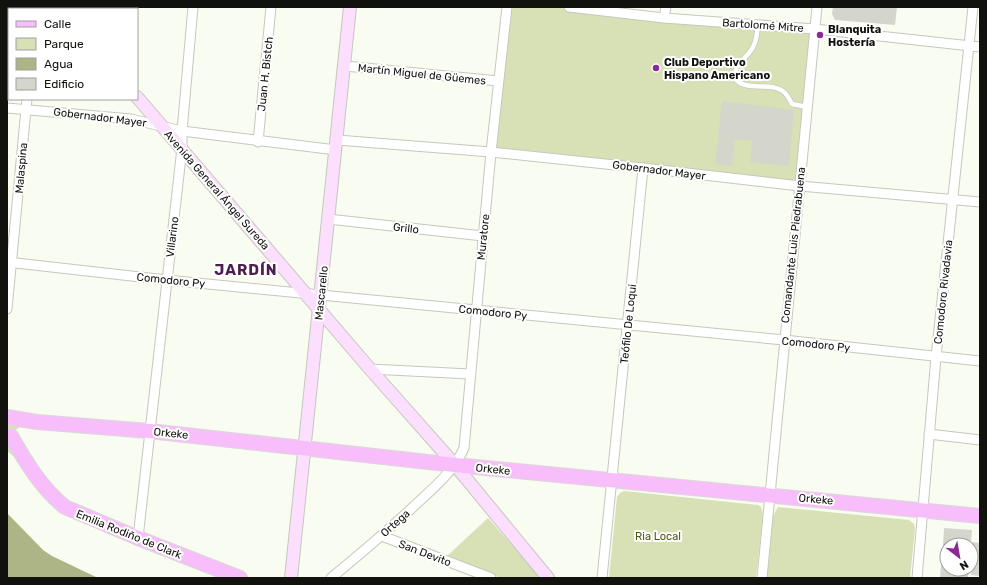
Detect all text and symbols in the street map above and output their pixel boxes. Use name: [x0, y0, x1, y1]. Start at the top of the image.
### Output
legend: [8, 8, 138, 100]
street label: Bartolomé Mitre: [722, 16, 804, 35]
text: Calle: [44, 17, 71, 31]
place label: Blanquita Hostería: [828, 23, 881, 49]
marker: Blanquita Hostería: [815, 30, 825, 40]
street label: Juan H. Bistch: [255, 36, 276, 112]
text: Parque: [44, 37, 84, 51]
place label: Club Deportivo Hispano Americano: [664, 56, 770, 82]
text: Agua: [44, 57, 73, 71]
street label: Martín Miguel de Güemes: [357, 61, 487, 88]
marker: Club Deportivo Hispano Americano: [651, 63, 661, 73]
text: Edificio: [44, 77, 84, 91]
street label: Gobernador Mayer: [53, 105, 148, 130]
street label: Avenida General Ángel Sureda: [161, 128, 272, 253]
street label: Malaspina: [13, 142, 30, 194]
street label: Gobernador Mayer: [612, 158, 707, 183]
street label: Comandante Luis Piedrabuena: [779, 166, 808, 324]
street label: Muratore: [475, 213, 492, 261]
street label: Villarino: [164, 216, 181, 258]
street label: Grillo: [392, 221, 420, 236]
street label: Comodoro Rivadavia: [932, 239, 955, 345]
district label: JARDÍN: [214, 261, 278, 279]
street label: Mascarello: [312, 265, 331, 321]
street label: Comodoro Py: [136, 270, 206, 291]
street label: Teófilo De Loqui: [618, 284, 639, 365]
street label: Comodoro Py: [458, 302, 528, 323]
street label: Comodoro Py: [781, 334, 851, 355]
street label: Orkeke: [153, 425, 189, 442]
street label: Orkeke: [475, 461, 511, 478]
street label: Orkeke: [798, 492, 834, 507]
street label: Emilia Rodiño de Clark: [74, 507, 184, 562]
street label: Ortega: [378, 507, 413, 540]
park label: Ria Local: [635, 530, 681, 543]
north arrow: [939, 537, 979, 577]
street label: San Devito: [397, 538, 453, 569]
text: N: [957, 558, 971, 573]

